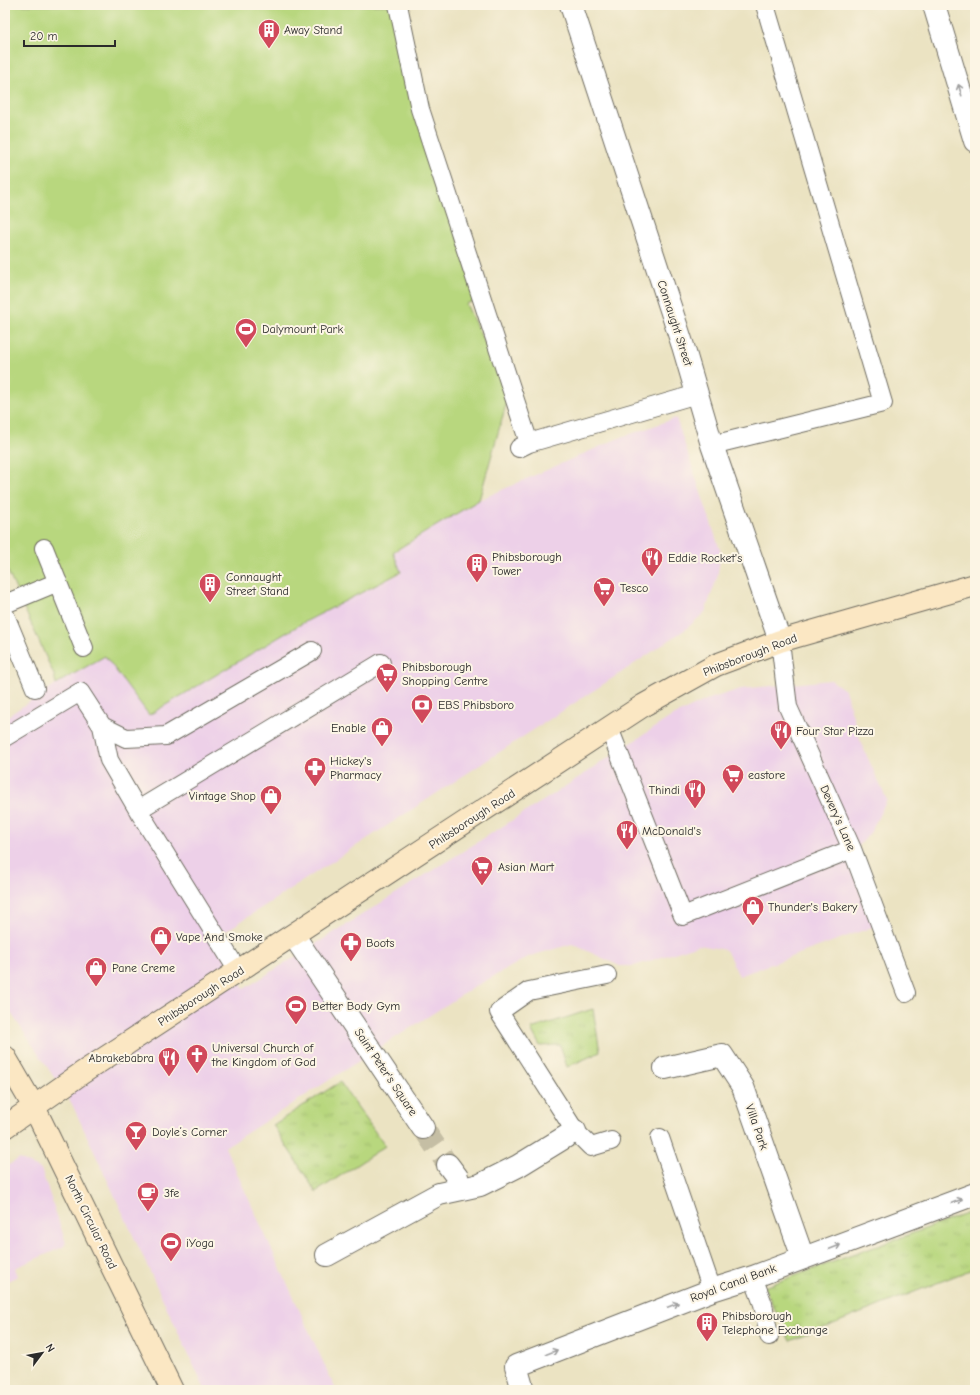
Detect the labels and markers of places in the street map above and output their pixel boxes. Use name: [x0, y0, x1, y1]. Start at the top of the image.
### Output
building icon: Away Stand: [256, 17, 282, 50]
place label: Away Stand: [284, 23, 342, 37]
sports icon: Dalymount Park: [233, 316, 259, 349]
place label: Dalymount Park: [262, 322, 343, 336]
restaurant icon: Eddie Rocket's: [639, 545, 665, 578]
place label: Phibsborough Tower: [492, 550, 562, 578]
building icon: Phibsborough Tower: [464, 551, 490, 584]
place label: Eddie Rocket's: [668, 551, 742, 565]
place label: Connaught Street Stand: [226, 570, 289, 598]
building icon: Connaught Street Stand: [197, 571, 223, 604]
supermarket icon: Tesco: [591, 575, 617, 608]
place label: Tesco: [620, 581, 648, 595]
place label: Phibsborough Shopping Centre: [402, 660, 488, 688]
supermarket icon: Phibsborough Shopping Centre: [374, 661, 400, 694]
bank icon: EBS Phibsboro: [409, 692, 435, 725]
place label: EBS Phibsboro: [438, 698, 514, 712]
shop icon: Enable: [369, 715, 395, 748]
restaurant icon: Four Star Pizza: [768, 718, 794, 751]
place label: Enable: [331, 721, 366, 735]
place label: Four Star Pizza: [796, 724, 874, 738]
place label: Hickey's Pharmacy: [330, 754, 382, 782]
pharmacy icon: Hickey's Pharmacy: [302, 755, 328, 788]
supermarket icon: eastore: [720, 762, 746, 795]
place label: eastore: [748, 768, 785, 782]
restaurant icon: Thindi: [682, 777, 708, 810]
shop icon: Vintage Shop: [258, 783, 284, 816]
place label: Thindi: [649, 783, 680, 797]
place label: Vintage Shop: [189, 789, 256, 803]
restaurant icon: McDonald's: [614, 818, 640, 851]
place label: McDonald's: [642, 824, 701, 838]
supermarket icon: Asian Mart: [469, 854, 495, 887]
place label: Asian Mart: [498, 860, 555, 874]
shop icon: Thunder's Bakery: [740, 894, 766, 927]
place label: Thunder's Bakery: [768, 900, 858, 914]
shop icon: Vape And Smoke: [148, 924, 174, 957]
place label: Vape And Smoke: [176, 930, 263, 944]
pharmacy icon: Boots: [338, 930, 364, 963]
place label: Boots: [366, 936, 394, 950]
shop icon: Pane Creme: [83, 955, 109, 988]
place label: Pane Creme: [112, 961, 175, 975]
sports icon: Better Body Gym: [283, 993, 309, 1026]
place label: Better Body Gym: [312, 999, 400, 1013]
place label: Universal Church of the Kingdom of God: [211, 1041, 316, 1069]
church icon: Universal Church of the Kingdom of God: [184, 1042, 210, 1075]
restaurant icon: Abrakebabra: [156, 1045, 182, 1078]
place label: Abrakebabra: [89, 1051, 154, 1065]
bar icon: Doyle’s Corner: [123, 1119, 149, 1152]
place label: Doyle’s Corner: [152, 1125, 227, 1139]
cafe icon: 3fe: [135, 1180, 161, 1213]
place label: 3fe: [164, 1186, 179, 1200]
sports icon: iYoga: [158, 1230, 184, 1263]
place label: iYoga: [186, 1236, 214, 1250]
place label: Phibsborough Telephone Exchange: [722, 1309, 828, 1337]
building icon: Phibsborough Telephone Exchange: [694, 1310, 720, 1343]

